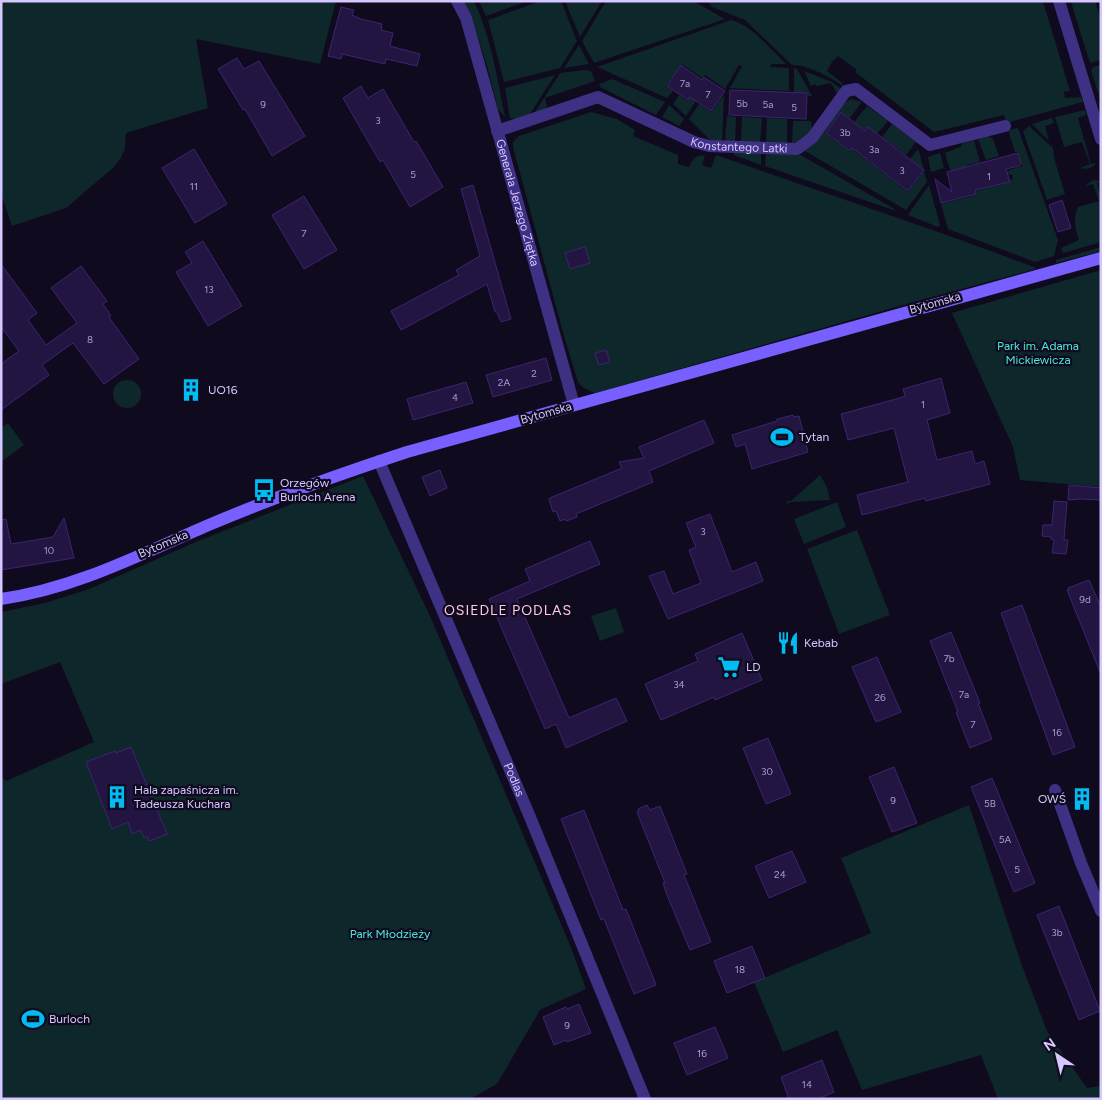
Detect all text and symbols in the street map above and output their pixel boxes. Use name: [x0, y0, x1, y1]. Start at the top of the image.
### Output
house number: 7a: [680, 77, 690, 90]
house number: 7: [705, 88, 711, 101]
house number: 5b: [736, 97, 748, 110]
house number: 9: [260, 98, 266, 111]
house number: 5a: [763, 98, 773, 111]
house number: 5: [791, 101, 797, 114]
house number: 3: [375, 114, 381, 127]
house number: 3b: [839, 126, 851, 139]
street label: Konstantego Latki: [689, 134, 788, 156]
street label: Generała Jerzego Ziętka: [493, 138, 542, 268]
house number: 3a: [869, 143, 879, 156]
house number: 3: [899, 164, 905, 177]
house number: 5: [410, 168, 416, 181]
house number: 1: [987, 170, 991, 183]
house number: 11: [190, 180, 198, 193]
house number: 7: [301, 227, 307, 240]
house number: 13: [204, 283, 214, 296]
street label: Bytomska: [908, 289, 962, 317]
house number: 8: [87, 333, 93, 346]
park label: Park im. Adama Mickiewicza: [997, 339, 1079, 367]
house number: 2: [531, 367, 537, 380]
house number: 2A: [498, 376, 510, 389]
building icon: UO16: [178, 377, 204, 403]
place label: UO16: [208, 383, 238, 397]
house number: 4: [452, 391, 458, 404]
house number: 1: [921, 398, 925, 411]
street label: Bytomska: [519, 399, 573, 427]
sports icon: Tytan: [769, 424, 795, 450]
place label: Tytan: [799, 430, 829, 444]
place label: Orzegów Burloch Arena: [280, 476, 355, 504]
bus stop icon: Orzegów Burloch Arena: [251, 477, 277, 503]
house number: 3: [700, 525, 706, 538]
street label: Bytomska: [136, 527, 190, 561]
house number: 10: [44, 544, 54, 557]
house number: 9d: [1079, 593, 1091, 606]
district label: OSIEDLE PODLAS: [444, 602, 572, 619]
restaurant icon: Kebab: [775, 630, 801, 656]
place label: Kebab: [804, 636, 838, 650]
house number: 7b: [943, 652, 955, 665]
supermarket icon: LD: [716, 654, 742, 680]
place label: LD: [746, 660, 761, 674]
house number: 34: [673, 678, 685, 691]
house number: 7a: [959, 688, 969, 701]
house number: 26: [874, 691, 886, 704]
house number: 7: [970, 718, 976, 731]
house number: 16: [1052, 726, 1062, 739]
street label: Podlas: [501, 761, 528, 799]
house number: 30: [761, 765, 773, 778]
place label: Hala zapaśnicza im. Tadeusza Kuchara: [134, 783, 238, 811]
building icon: Hala zapaśnicza im. Tadeusza Kuchara: [104, 784, 130, 810]
building icon: OWŚ: [1069, 786, 1095, 812]
place label: OWŚ: [1038, 792, 1066, 806]
house number: 9: [890, 794, 896, 807]
house number: 5B: [984, 797, 996, 810]
house number: 5A: [999, 833, 1011, 846]
house number: 5: [1014, 863, 1020, 876]
house number: 24: [774, 868, 786, 881]
house number: 3b: [1051, 926, 1063, 939]
park label: Park Młodzieży: [350, 927, 431, 941]
house number: 18: [735, 963, 745, 976]
sports icon: Burloch: [20, 1006, 46, 1032]
place label: Burloch: [49, 1012, 90, 1026]
house number: 9: [564, 1019, 570, 1032]
north arrow: [1032, 1030, 1082, 1080]
text: N: [1041, 1035, 1059, 1055]
house number: 16: [697, 1047, 707, 1060]
house number: 14: [802, 1078, 812, 1091]

